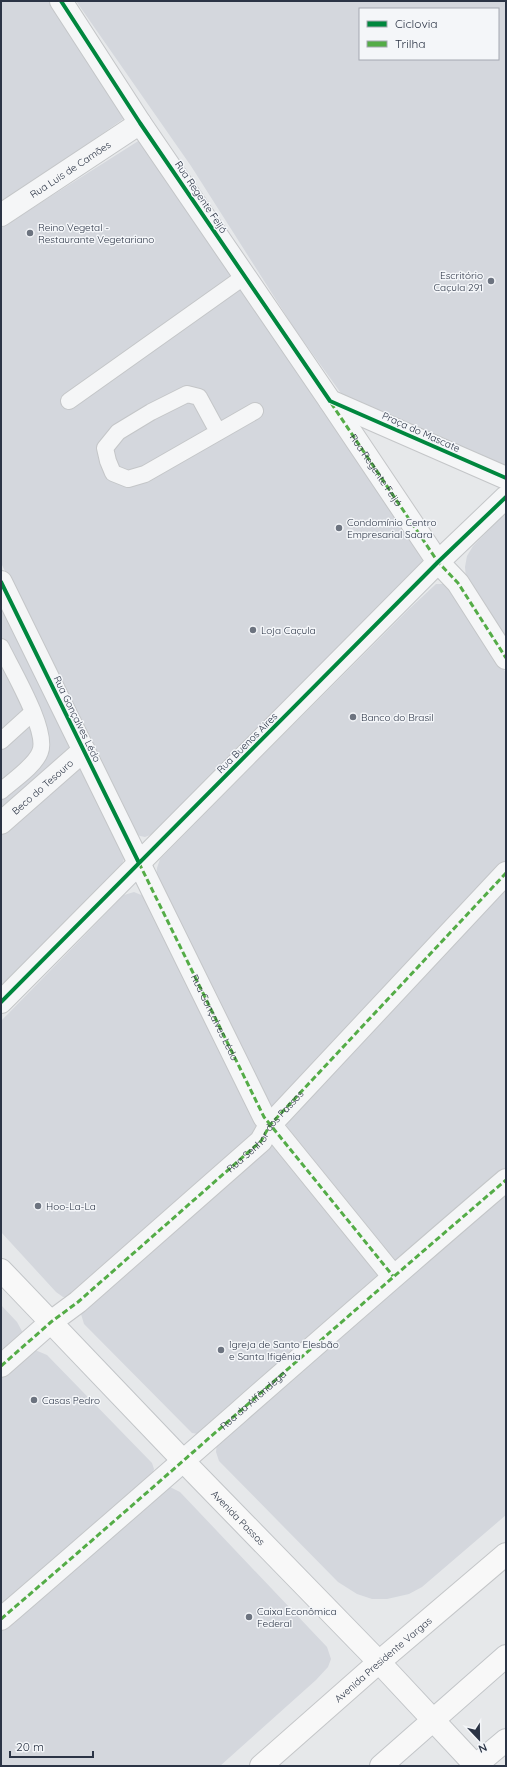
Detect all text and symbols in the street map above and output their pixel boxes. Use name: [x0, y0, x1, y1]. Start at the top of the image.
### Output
legend: [359, 8, 499, 60]
text: Ciclovia: [395, 16, 438, 31]
text: Trilha: [395, 36, 426, 51]
street label: Rua Luis de Camões: [27, 138, 113, 201]
street label: Rua Regente Feijó: [172, 158, 230, 236]
place label: Reino Vegetal - Restaurante Vegetariano: [38, 221, 154, 246]
marker: Reino Vegetal - Restaurante Vegetariano: [25, 228, 35, 238]
place label: Escritório Caçula 291: [434, 269, 483, 294]
marker: Escritório Caçula 291: [486, 276, 496, 286]
street label: Praça do Mascate: [380, 409, 462, 455]
street label: Rua Regente Feijó: [347, 431, 405, 509]
place label: Condomínio Centro Empresarial Saara: [347, 516, 436, 541]
marker: Condomínio Centro Empresarial Saara: [334, 523, 344, 533]
place label: Loja Caçula: [261, 624, 316, 637]
marker: Loja Caçula: [248, 625, 258, 635]
street label: Rua Gonçalves Lédo: [50, 674, 104, 764]
street label: Rua Buenos Aires: [214, 710, 280, 776]
place label: Banco do Brasil: [361, 711, 434, 724]
marker: Banco do Brasil: [348, 712, 358, 722]
street label: Beco do Tesouro: [9, 756, 76, 817]
street label: Rua Gonçalves Lédo: [188, 972, 242, 1063]
street label: Rua Senhor dos Passos: [224, 1087, 306, 1175]
place label: Hoo-La-La: [46, 1200, 96, 1213]
marker: Hoo-La-La: [33, 1201, 43, 1211]
place label: Igreja de Santo Elesbão e Santa Ifigênia: [229, 1338, 339, 1363]
marker: Igreja de Santo Elesbão e Santa Ifigênia: [216, 1345, 226, 1355]
street label: Rua da Alfândega: [217, 1367, 289, 1432]
place label: Casas Pedro: [42, 1394, 100, 1407]
marker: Casas Pedro: [29, 1395, 39, 1405]
street label: Avenida Passos: [209, 1487, 268, 1548]
place label: Caixa Econômica Federal: [257, 1605, 337, 1630]
marker: Caixa Econômica Federal: [244, 1612, 254, 1622]
street label: Avenida Presidente Vargas: [332, 1613, 434, 1705]
north arrow: [459, 1719, 499, 1759]
scale bar: [10, 1733, 93, 1759]
text: 20 m: [16, 1739, 44, 1754]
text: N: [476, 1740, 489, 1756]

